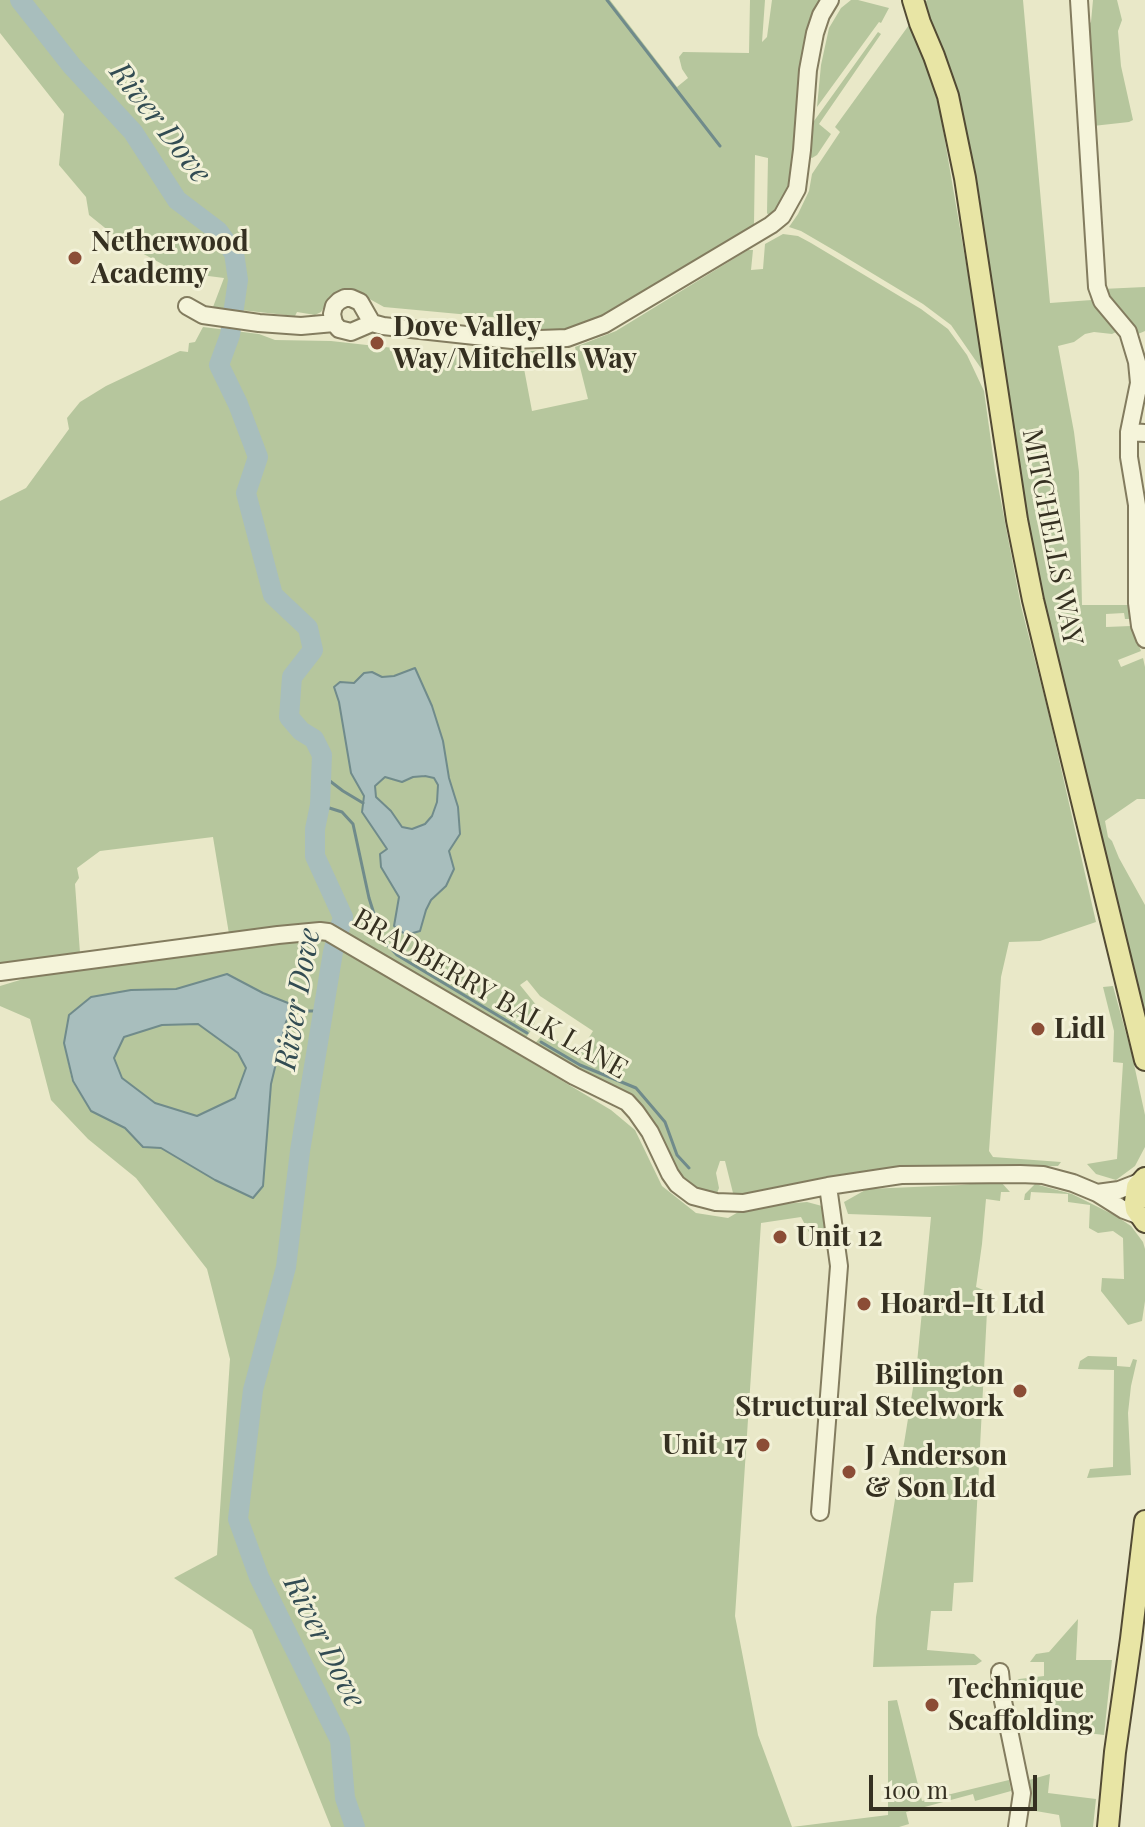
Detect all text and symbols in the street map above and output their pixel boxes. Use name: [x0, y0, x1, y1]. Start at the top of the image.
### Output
water label: River Dove: [102, 55, 218, 191]
place label: Netherwood Academy: [91, 225, 249, 291]
marker: Netherwood Academy: [66, 249, 84, 267]
place label: Dove Valley Way/Mitchells Way: [393, 310, 637, 376]
marker: Dove Valley Way/Mitchells Way: [368, 334, 386, 352]
street label: MITCHELLS WAY: [1014, 426, 1090, 648]
street label: BRADBERRY BALK LANE: [347, 902, 633, 1086]
water label: River Dove: [268, 925, 328, 1073]
place label: Lidl: [1054, 1012, 1105, 1046]
marker: Lidl: [1029, 1020, 1047, 1038]
place label: Unit 12: [796, 1220, 883, 1254]
marker: Unit 12: [771, 1228, 789, 1246]
place label: Hoard-It Ltd: [880, 1287, 1045, 1321]
marker: Hoard-It Ltd: [855, 1295, 873, 1313]
place label: Billington Structural Steelwork: [735, 1358, 1004, 1424]
marker: Billington Structural Steelwork: [1011, 1382, 1029, 1400]
place label: Unit 17: [662, 1428, 747, 1462]
marker: Unit 17: [754, 1436, 772, 1454]
place label: J Anderson & Son Ltd: [865, 1439, 1007, 1505]
marker: J Anderson & Son Ltd: [840, 1463, 858, 1481]
water label: River Dove: [275, 1570, 373, 1714]
place label: Technique Scaffolding: [948, 1672, 1093, 1738]
marker: Technique Scaffolding: [923, 1696, 941, 1714]
scale bar: [873, 1759, 1041, 1809]
text: 100 m: [883, 1773, 948, 1805]

